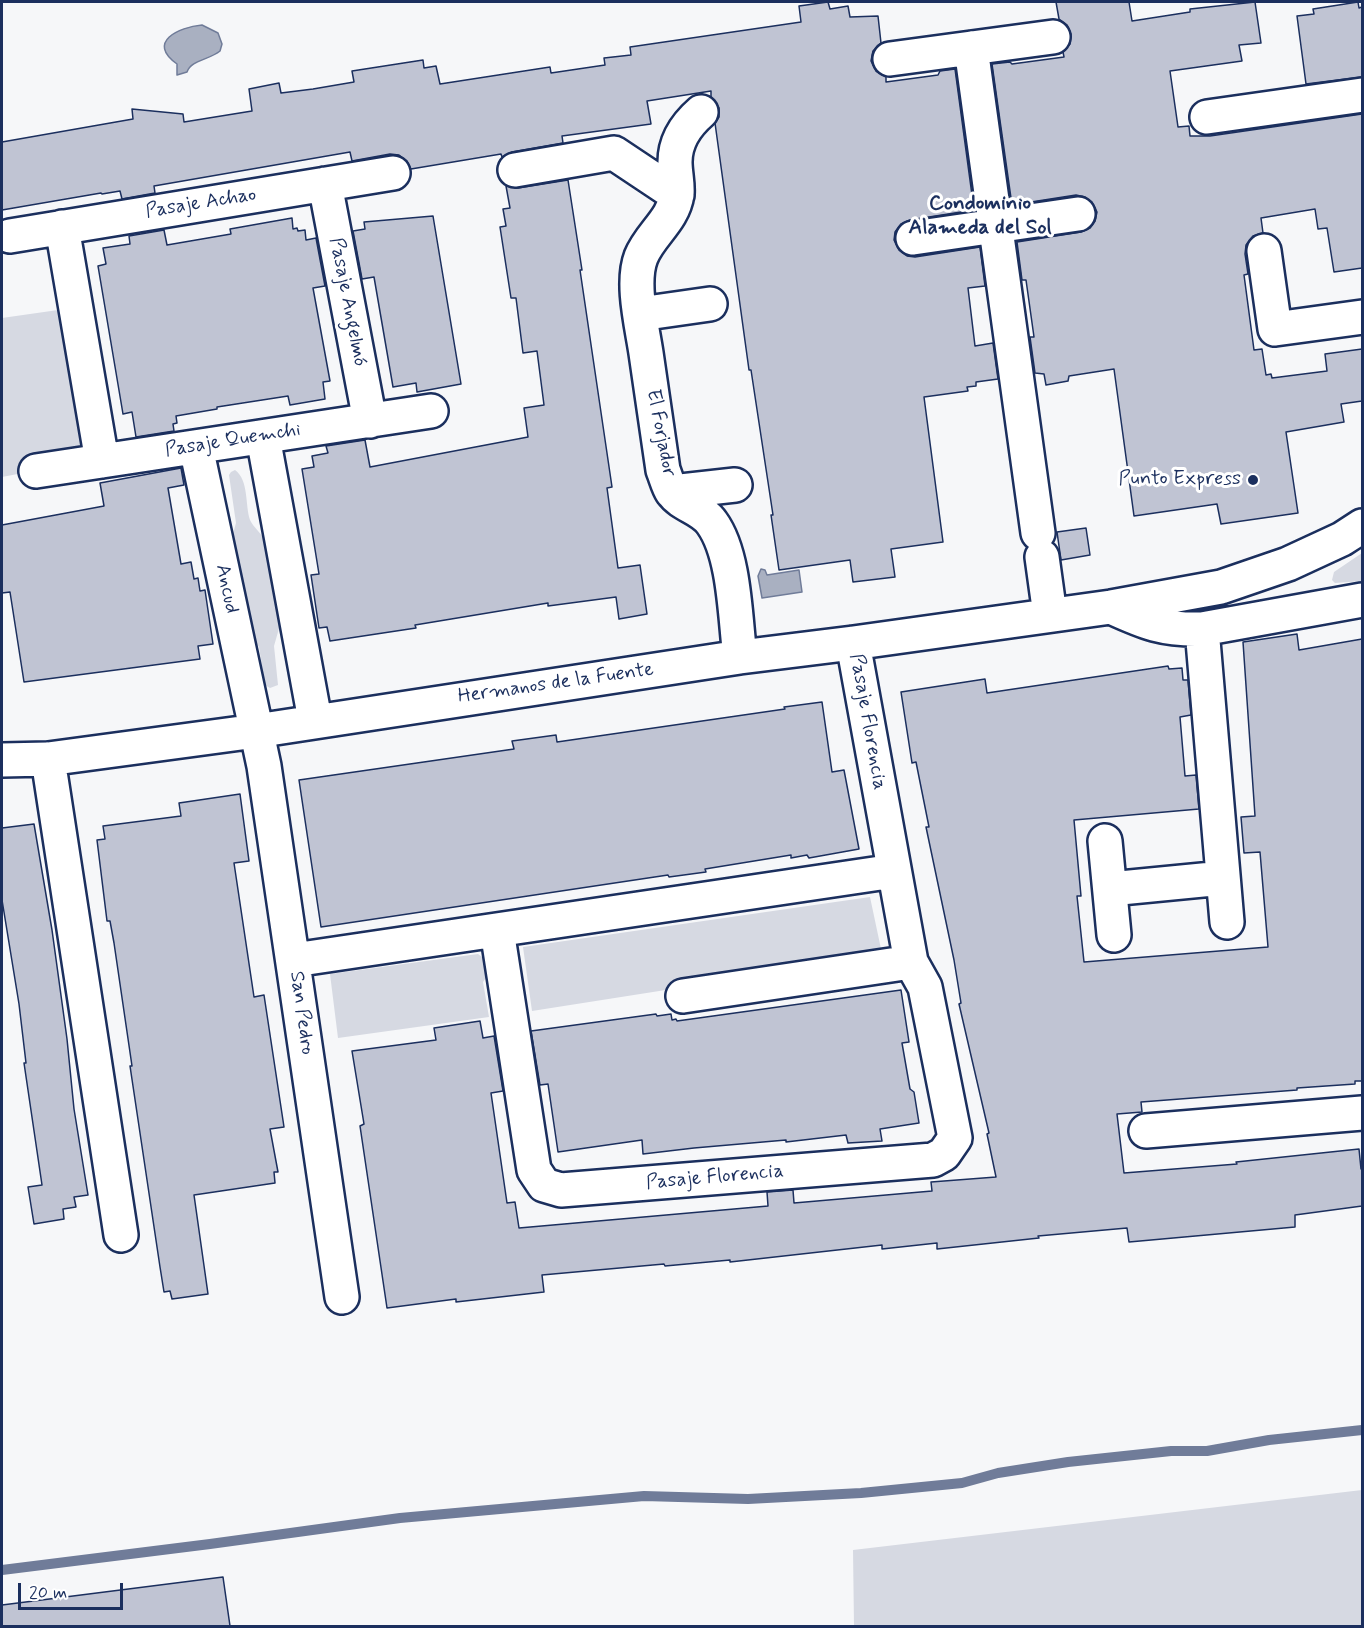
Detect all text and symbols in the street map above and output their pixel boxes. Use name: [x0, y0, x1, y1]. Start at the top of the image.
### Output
street label: Pasaje Achao: [144, 183, 258, 225]
district label: Condominio Alameda del Sol: [908, 192, 1052, 242]
street label: Pasaje Angelmó: [323, 236, 371, 368]
street label: El Forjador: [640, 387, 680, 479]
street label: Pasaje Quemchi: [164, 418, 302, 464]
place label: Punto Express: [1119, 468, 1241, 492]
marker: Punto Express: [1246, 473, 1260, 487]
street label: Ancud: [209, 562, 243, 616]
street label: Pasaje Florencia: [843, 652, 891, 792]
street label: Hermanos de la Fuente: [457, 658, 655, 710]
street label: San Pedro: [283, 970, 319, 1056]
street label: Pasaje Florencia: [645, 1160, 785, 1196]
scale bar: [21, 1571, 126, 1609]
text: 20 m: [29, 1581, 67, 1605]

